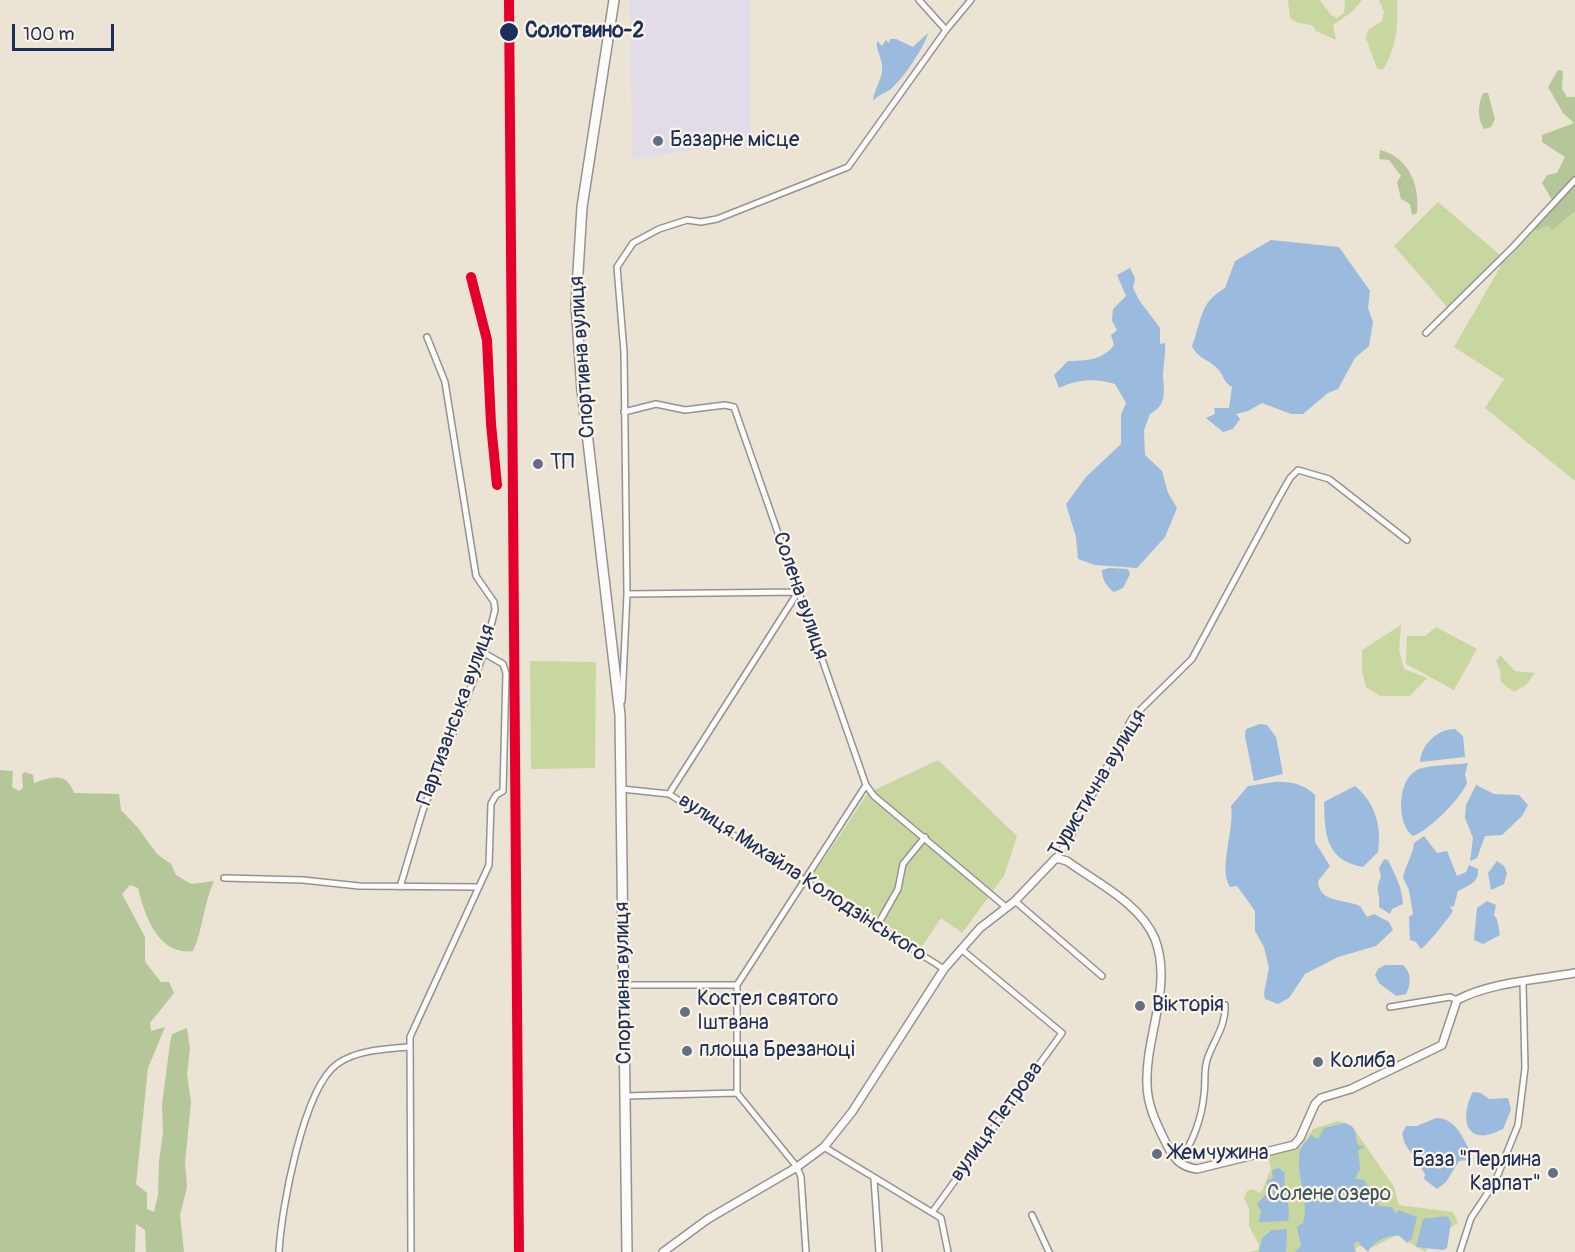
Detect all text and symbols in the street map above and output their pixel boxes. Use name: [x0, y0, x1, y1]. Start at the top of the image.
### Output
scale bar: [15, 12, 117, 50]
place label: Солотвино-2: [525, 19, 644, 45]
marker: Солотвино-2: [498, 21, 520, 43]
text: 100 m: [23, 23, 75, 46]
place label: Базарне місце: [670, 128, 799, 154]
marker: Базарне місце: [651, 134, 665, 148]
street label: Спортивна вулиця: [565, 275, 601, 439]
place label: ТП: [550, 451, 574, 477]
marker: ТП: [531, 457, 545, 471]
street label: Солена вулиця: [766, 529, 834, 663]
street label: Партизанська вулиця: [413, 621, 501, 809]
street label: Туристична вулиця: [1044, 705, 1152, 863]
street label: вулиця Михайла Колодзінського: [673, 788, 931, 968]
street label: Спортивна вулиця: [610, 902, 638, 1064]
place label: Костел святого Іштвана: [697, 987, 838, 1037]
place label: Вікторія: [1152, 993, 1224, 1019]
marker: Вікторія: [1133, 999, 1147, 1013]
marker: Костел святого Іштвана: [678, 1005, 692, 1019]
place label: площа Брезаноці: [699, 1038, 855, 1064]
marker: площа Брезаноці: [680, 1044, 694, 1058]
place label: Колиба: [1330, 1049, 1396, 1075]
marker: Колиба: [1311, 1055, 1325, 1069]
street label: вулиця Петрова: [945, 1057, 1049, 1187]
place label: Жемчужина: [1169, 1141, 1268, 1167]
marker: Жемчужина: [1150, 1147, 1164, 1161]
place label: База "Перлина Карпат": [1412, 1148, 1541, 1198]
marker: База "Перлина Карпат": [1546, 1166, 1560, 1180]
park label: Солене озеро: [1267, 1182, 1391, 1208]

